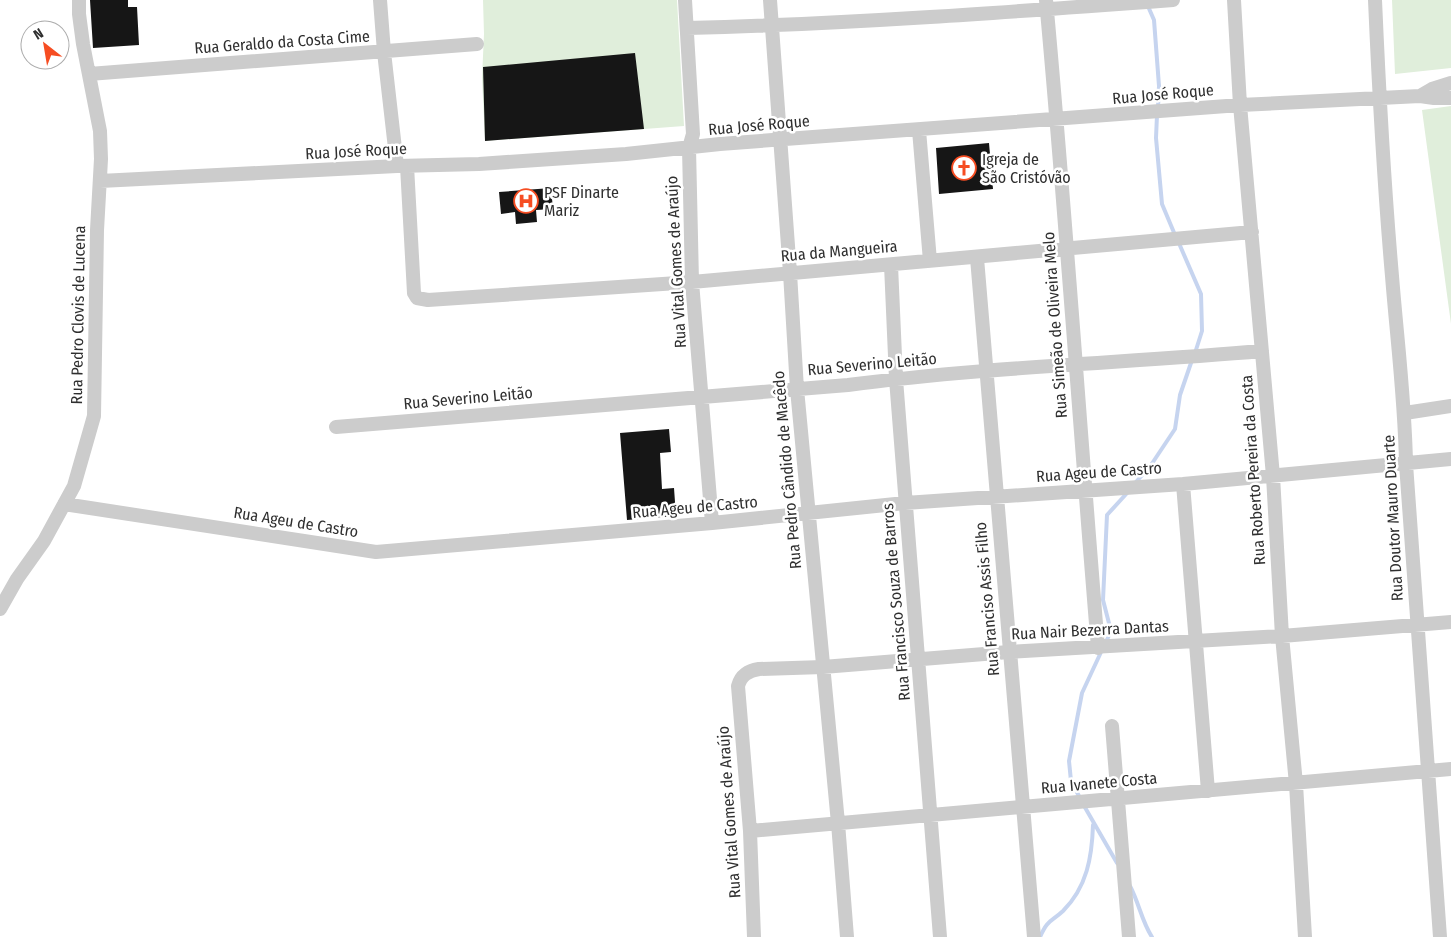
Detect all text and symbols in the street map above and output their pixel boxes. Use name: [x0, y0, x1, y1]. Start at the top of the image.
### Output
north arrow: [20, 20, 70, 70]
text: N: [31, 25, 47, 44]
street label: Rua Geraldo da Costa Cime: [194, 26, 370, 58]
street label: Rua José Roque: [1112, 80, 1215, 108]
street label: Rua José Roque: [708, 111, 811, 139]
street label: Rua José Roque: [305, 139, 407, 163]
place label: Igreja de São Cristóvão: [982, 150, 1071, 187]
church icon: Igreja de São Cristóvão: [951, 155, 977, 181]
street label: Rua Vital Gomes de Araújo: [662, 175, 690, 349]
place label: PSF Dinarte Mariz: [544, 183, 619, 220]
hospital icon: PSF Dinarte Mariz: [513, 188, 539, 214]
street label: Rua Pedro Clovis de Lucena: [67, 225, 89, 405]
street label: Rua Simeão de Oliveira Melo: [1039, 231, 1071, 419]
street label: Rua da Mangueira: [780, 236, 898, 266]
street label: Rua Severino Leitão: [807, 349, 937, 379]
street label: Rua Pedro Cândido de Macêdo: [769, 370, 805, 570]
street label: Rua Roberto Pereira da Costa: [1237, 374, 1269, 566]
street label: Rua Severino Leitão: [403, 383, 533, 413]
street label: Rua Doutor Mauro Duarte: [1379, 434, 1407, 602]
street label: Rua Ageu de Castro: [1036, 458, 1162, 486]
street label: Rua Ageu de Castro: [631, 492, 759, 522]
street label: Rua Francisco Souza de Barros: [878, 502, 914, 702]
street label: Rua Ageu de Castro: [232, 503, 360, 541]
street label: Rua Franciso Assis Filho: [971, 521, 1003, 677]
street label: Rua Nair Bezerra Dantas: [1011, 616, 1169, 644]
street label: Rua Vital Gomes de Araújo: [714, 725, 744, 899]
street label: Rua Ivanete Costa: [1040, 768, 1158, 798]

